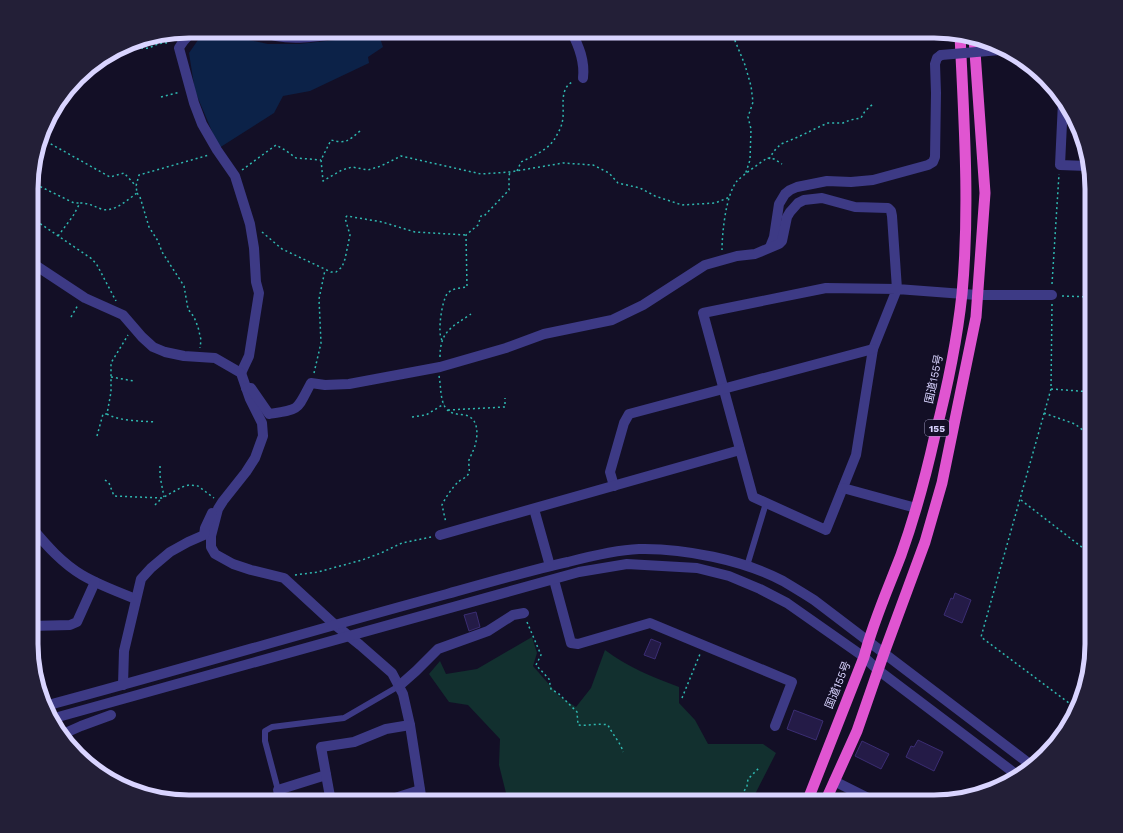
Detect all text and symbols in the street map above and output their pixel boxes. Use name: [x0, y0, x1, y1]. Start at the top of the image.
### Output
street label: 国道155号: [922, 353, 946, 405]
road number: 155: [925, 420, 949, 436]
street label: 国道155号: [823, 659, 853, 711]

